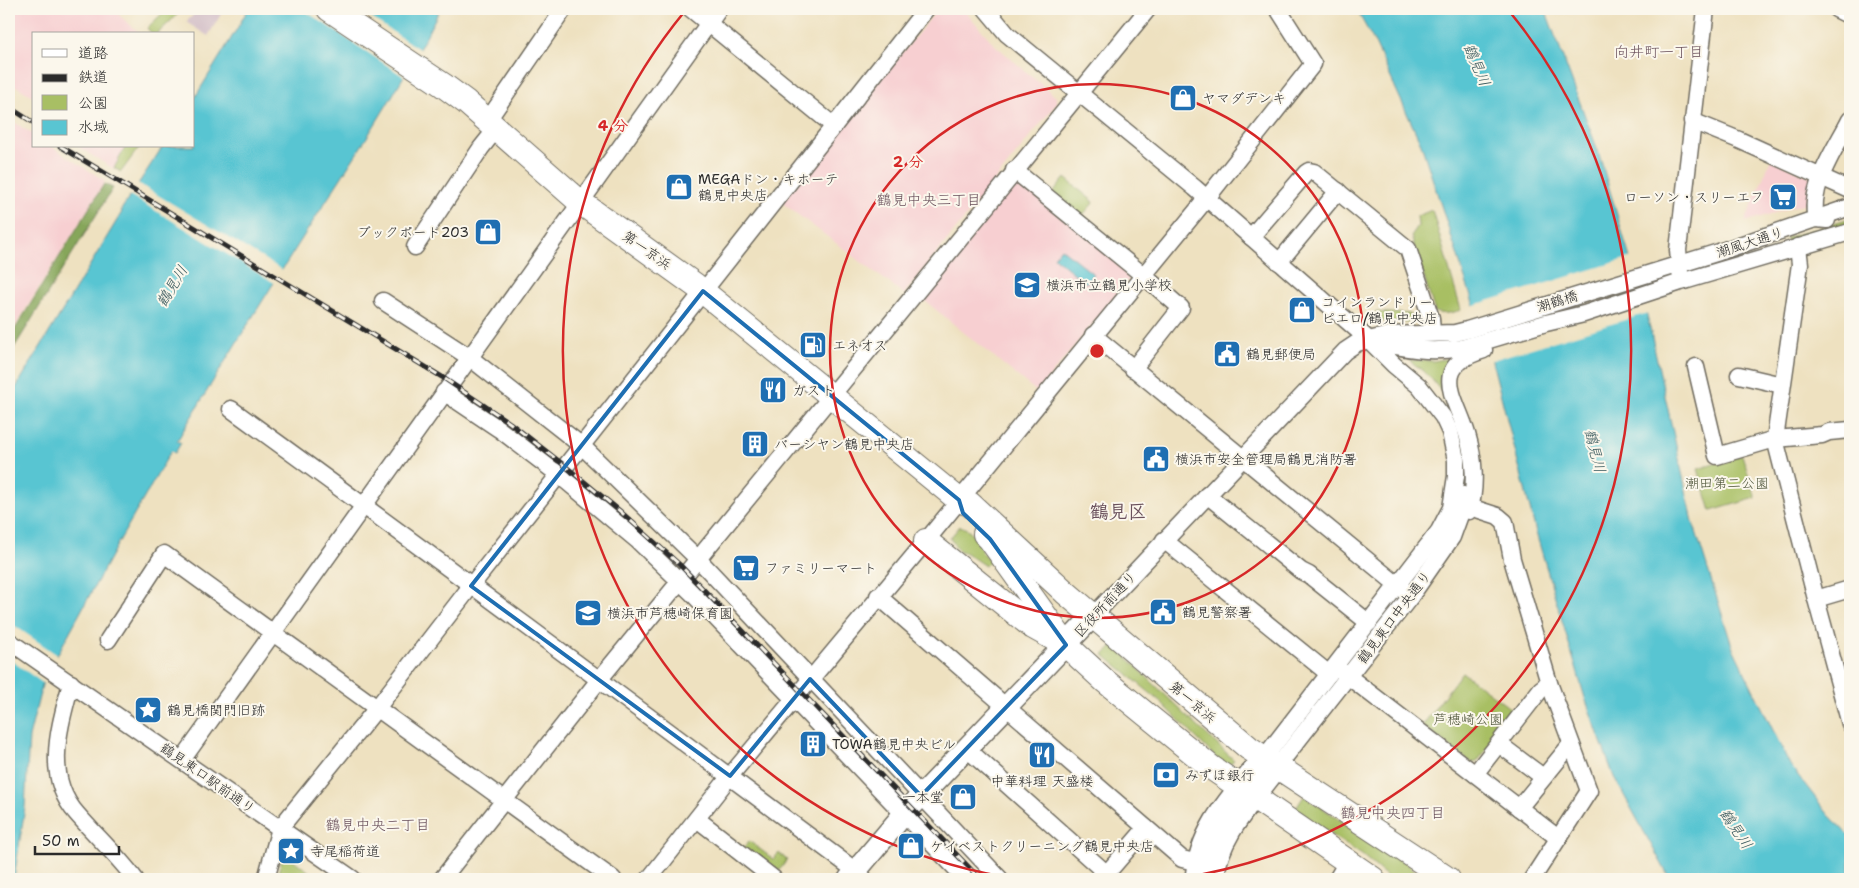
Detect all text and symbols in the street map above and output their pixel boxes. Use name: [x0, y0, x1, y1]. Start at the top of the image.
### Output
legend: [32, 32, 195, 148]
water label: 鶴見川: [1459, 40, 1495, 90]
district label: 向井町一丁目: [1614, 42, 1704, 62]
text: 道路: [78, 43, 108, 63]
text: 鉄道: [78, 67, 108, 87]
shop icon: ヤマダデンキ: [1168, 83, 1198, 113]
place label: ヤマダデンキ: [1202, 89, 1286, 107]
text: 公園: [78, 93, 108, 113]
text: 4 分: [598, 116, 628, 136]
text: 水域: [78, 117, 108, 137]
text: 2 分: [893, 152, 923, 172]
place label: MEGAドン・キホーテ 鶴見中央店: [698, 170, 838, 204]
shop icon: MEGAドン・キホーテ 鶴見中央店: [664, 172, 694, 202]
supermarket icon: ローソン・スリーエフ: [1768, 182, 1798, 212]
place label: ローソン・スリーエフ: [1624, 188, 1764, 206]
district label: 鶴見中央三丁目: [876, 190, 982, 210]
shop icon: ブックポート203: [473, 217, 503, 247]
place label: ブックポート203: [357, 223, 469, 241]
street label: 潮風大通り: [1714, 223, 1786, 261]
street label: 第一京浜: [619, 227, 675, 273]
water label: 鶴見川: [152, 262, 192, 310]
school or university icon: 横浜市立鶴見小学校: [1012, 270, 1042, 300]
place label: 横浜市立鶴見小学校: [1046, 276, 1172, 294]
street label: 潮鶴橋: [1534, 286, 1580, 316]
place label: コインランドリー ピエロ/鶴見中央店: [1321, 293, 1438, 327]
shop icon: コインランドリー ピエロ/鶴見中央店: [1287, 295, 1317, 325]
fuel station icon: エネオス: [798, 330, 828, 360]
place label: エネオス: [832, 336, 887, 354]
public building icon: 鶴見郵便局: [1212, 339, 1242, 369]
centre of rings: [1088, 342, 1106, 360]
place label: 鶴見郵便局: [1246, 345, 1316, 363]
restaurant icon: ガスト: [758, 375, 788, 405]
place label: ガスト: [792, 381, 835, 399]
water label: 鶴見川: [1580, 427, 1610, 475]
building icon: バーシヤン鶴見中央店: [740, 429, 770, 459]
place label: バーシヤン鶴見中央店: [774, 435, 914, 453]
public building icon: 横浜市安全管理局鶴見消防署: [1141, 444, 1171, 474]
place label: 横浜市安全管理局鶴見消防署: [1175, 450, 1357, 468]
park label: 潮田第二公園: [1685, 474, 1769, 492]
district label: 鶴見区: [1089, 499, 1147, 524]
supermarket icon: ファミリーマート: [731, 553, 761, 583]
place label: ファミリーマート: [765, 559, 877, 577]
street label: 区役所前通り: [1070, 567, 1140, 641]
street label: 鶴見東口中央通り: [1353, 567, 1435, 667]
public building icon: 鶴見警察署: [1148, 597, 1178, 627]
school or university icon: 横浜市芦穂崎保育園: [573, 598, 603, 628]
place label: 鶴見警察署: [1182, 603, 1252, 621]
place label: 横浜市芦穂崎保育園: [607, 604, 733, 622]
street label: 第一京浜: [1166, 677, 1220, 727]
place icon: 鶴見橋関門旧跡: [133, 695, 163, 725]
place label: 鶴見橋関門旧跡: [167, 701, 265, 719]
park label: 芦穂崎公園: [1433, 710, 1503, 728]
building icon: TOWA鶴見中央ビル: [798, 729, 828, 759]
place label: TOWA鶴見中央ビル: [832, 735, 956, 753]
street label: 鶴見東口駅前通り: [157, 739, 259, 817]
restaurant icon: 中華料理 天盛楼: [1027, 740, 1057, 770]
bank icon: みずほ銀行: [1151, 760, 1181, 790]
place label: みずほ銀行: [1185, 766, 1254, 784]
place label: 中華料理 天盛楼: [991, 772, 1093, 790]
shop icon: 一本堂: [948, 782, 978, 812]
place label: 一本堂: [902, 788, 944, 806]
district label: 鶴見中央四丁目: [1340, 803, 1446, 823]
water label: 鶴見川: [1715, 805, 1757, 853]
district label: 鶴見中央二丁目: [325, 815, 431, 835]
scale bar: [35, 823, 119, 855]
text: 50 m: [42, 831, 80, 851]
shop icon: ケイベストクリーニング鶴見中央店: [896, 831, 926, 861]
place icon: 寺尾稲荷道: [276, 836, 306, 866]
place label: ケイベストクリーニング鶴見中央店: [930, 837, 1154, 855]
place label: 寺尾稲荷道: [310, 842, 380, 860]

